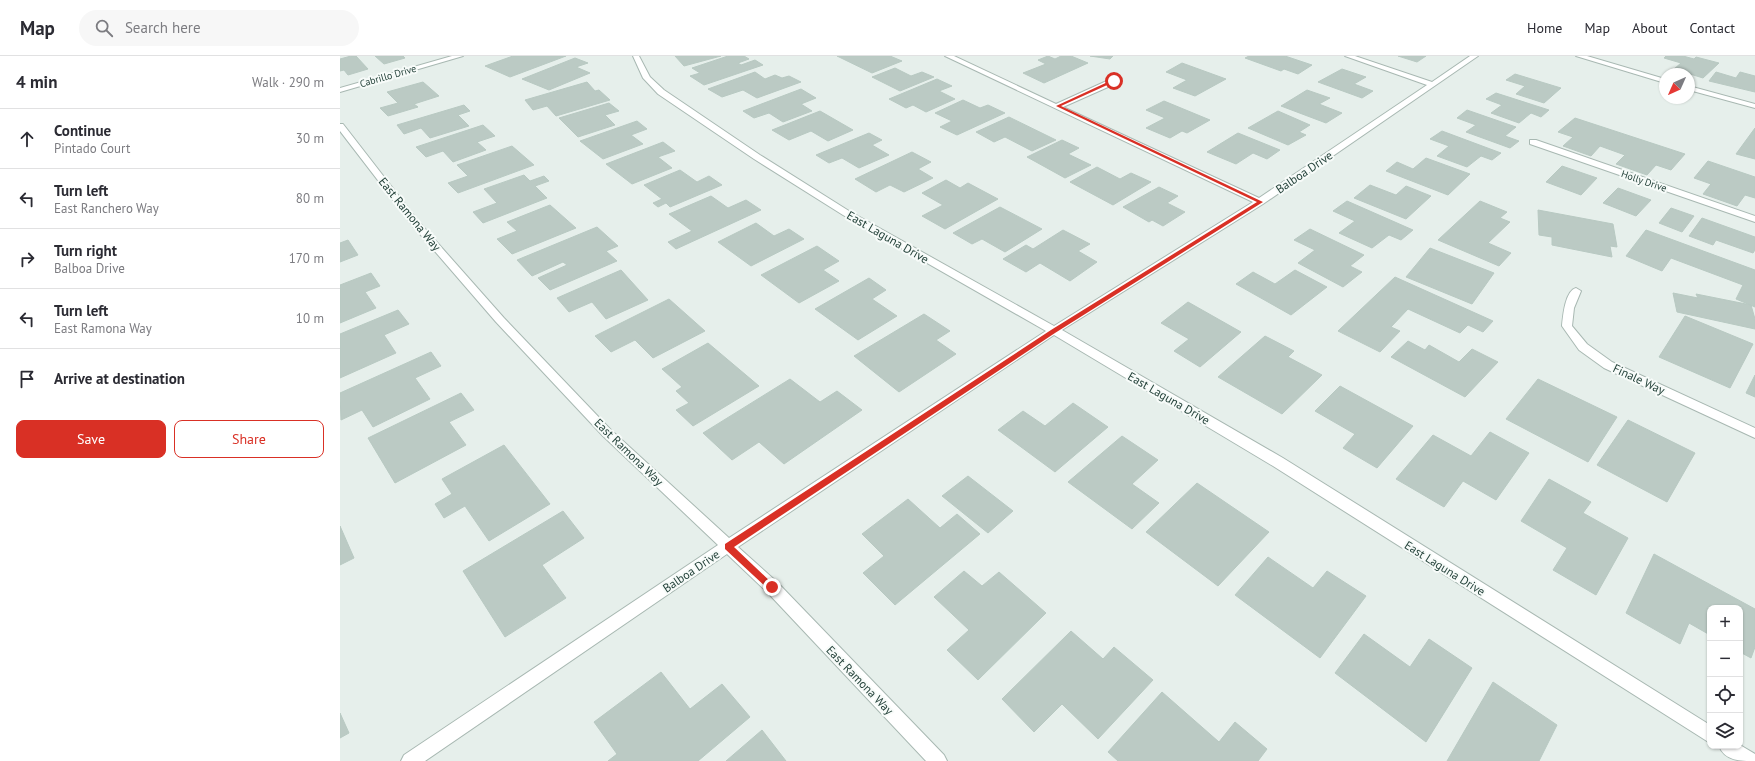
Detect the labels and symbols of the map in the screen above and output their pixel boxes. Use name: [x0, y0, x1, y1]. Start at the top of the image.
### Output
street label: Cabrillo Drive: [358, 62, 418, 90]
north arrow: [1659, 68, 1695, 104]
route start: [1105, 72, 1123, 90]
street label: Balboa Drive: [1273, 147, 1335, 197]
street label: Holly Drive: [1620, 167, 1668, 195]
street label: East Ramona Way: [376, 174, 445, 254]
street label: East Laguna Drive: [844, 207, 932, 267]
street label: Finale Way: [1611, 360, 1668, 398]
street label: East Laguna Drive: [1125, 368, 1213, 428]
street label: East Ramona Way: [591, 415, 667, 489]
street label: East Laguna Drive: [1402, 537, 1488, 599]
street label: Balboa Drive: [660, 546, 722, 596]
route end: [763, 578, 781, 596]
street label: East Ramona Way: [823, 642, 897, 718]

